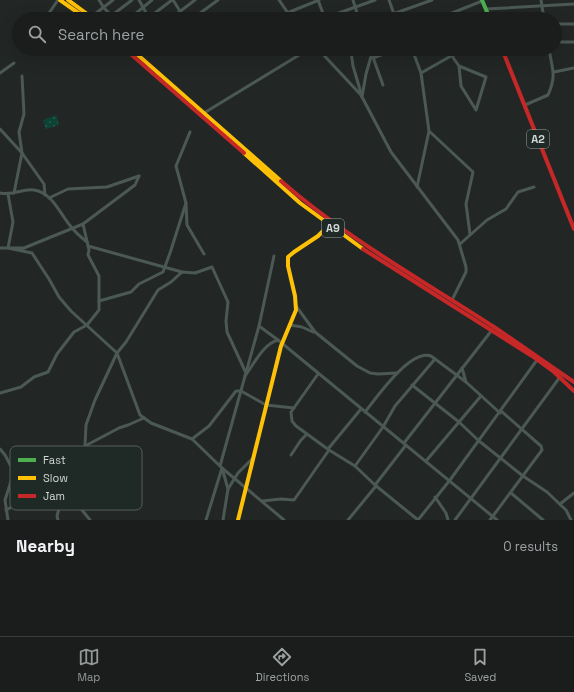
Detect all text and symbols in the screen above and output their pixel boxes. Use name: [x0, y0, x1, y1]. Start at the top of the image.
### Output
search box: [12, 12, 562, 56]
icon: search: [26, 23, 48, 45]
text: Search here: [58, 25, 144, 44]
road number: A2: [527, 130, 549, 148]
road number: A9: [322, 219, 344, 237]
legend: [10, 446, 142, 510]
text: Fast: [43, 453, 66, 467]
text: Slow: [43, 471, 68, 485]
text: Jam: [43, 489, 65, 503]
text: Nearby: [16, 535, 75, 557]
text: 0 results: [503, 538, 558, 555]
tab: Map: [78, 646, 100, 684]
tab: Directions: [255, 646, 309, 684]
tab: Saved: [464, 646, 496, 684]

